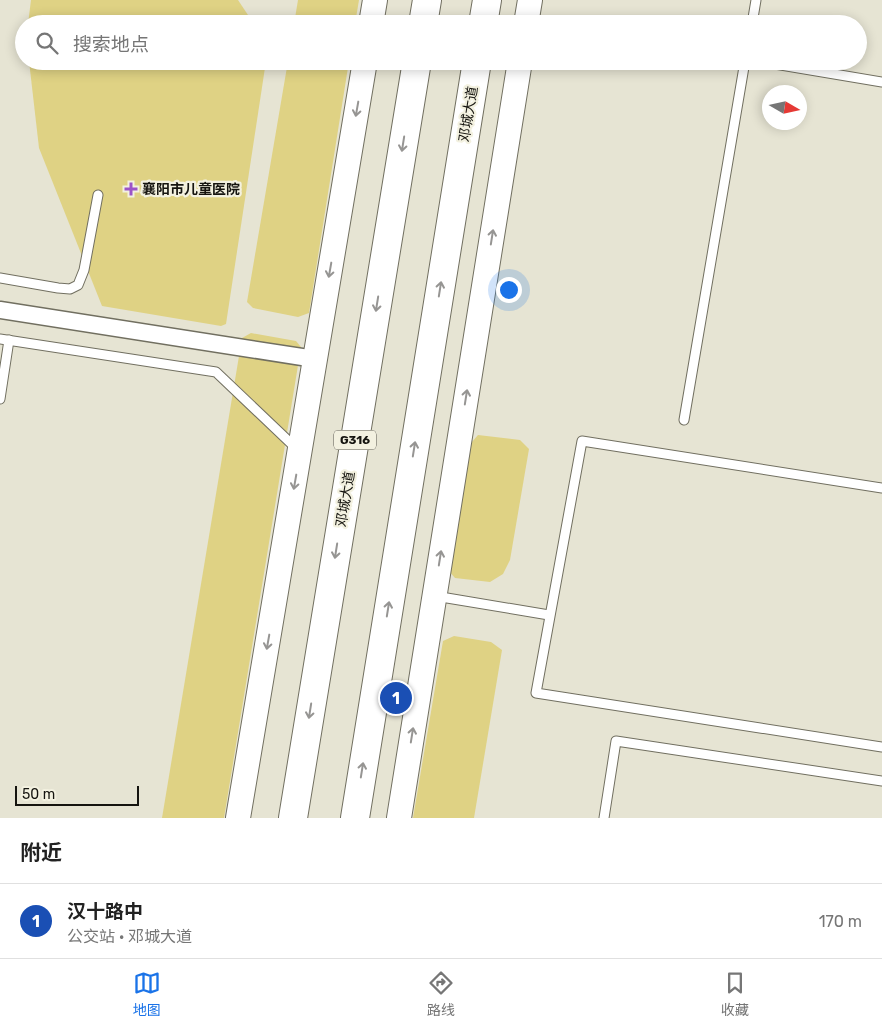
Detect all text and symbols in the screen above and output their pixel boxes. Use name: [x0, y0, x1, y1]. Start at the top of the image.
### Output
search box: [15, 15, 867, 70]
icon: search: [33, 29, 61, 57]
text: 搜索地点: [73, 33, 149, 56]
street label: 邓城大道: [456, 85, 481, 143]
north arrow: [762, 85, 807, 130]
one-way arrow: [352, 101, 362, 117]
one-way arrow: [398, 136, 408, 152]
place label: 襄阳市儿童医院: [142, 181, 240, 198]
marker: 襄阳市儿童医院: [124, 182, 138, 196]
one-way arrow: [487, 229, 497, 245]
one-way arrow: [325, 261, 335, 277]
your location: [496, 277, 522, 303]
one-way arrow: [435, 281, 445, 297]
one-way arrow: [371, 296, 381, 312]
one-way arrow: [462, 390, 472, 406]
road number: G316: [334, 430, 376, 450]
one-way arrow: [410, 441, 420, 457]
street label: 邓城大道: [333, 470, 358, 528]
one-way arrow: [289, 473, 299, 489]
one-way arrow: [331, 543, 341, 559]
one-way arrow: [436, 550, 446, 566]
one-way arrow: [384, 602, 394, 618]
one-way arrow: [263, 634, 273, 650]
pin: 1: [380, 679, 412, 717]
one-way arrow: [305, 703, 315, 719]
one-way arrow: [407, 728, 417, 744]
one-way arrow: [358, 762, 368, 778]
scale bar: [15, 783, 139, 806]
text: 50 m: [22, 786, 55, 803]
text: 附近: [20, 840, 62, 865]
text: 汉十路中: [67, 900, 143, 923]
text: 1: [32, 912, 40, 931]
text: 170 m: [819, 912, 862, 931]
text: 公交站 · 邓城大道: [67, 927, 192, 946]
tab: 地图: [133, 969, 161, 1019]
tab: 路线: [427, 969, 455, 1019]
tab: 收藏: [721, 969, 749, 1019]

